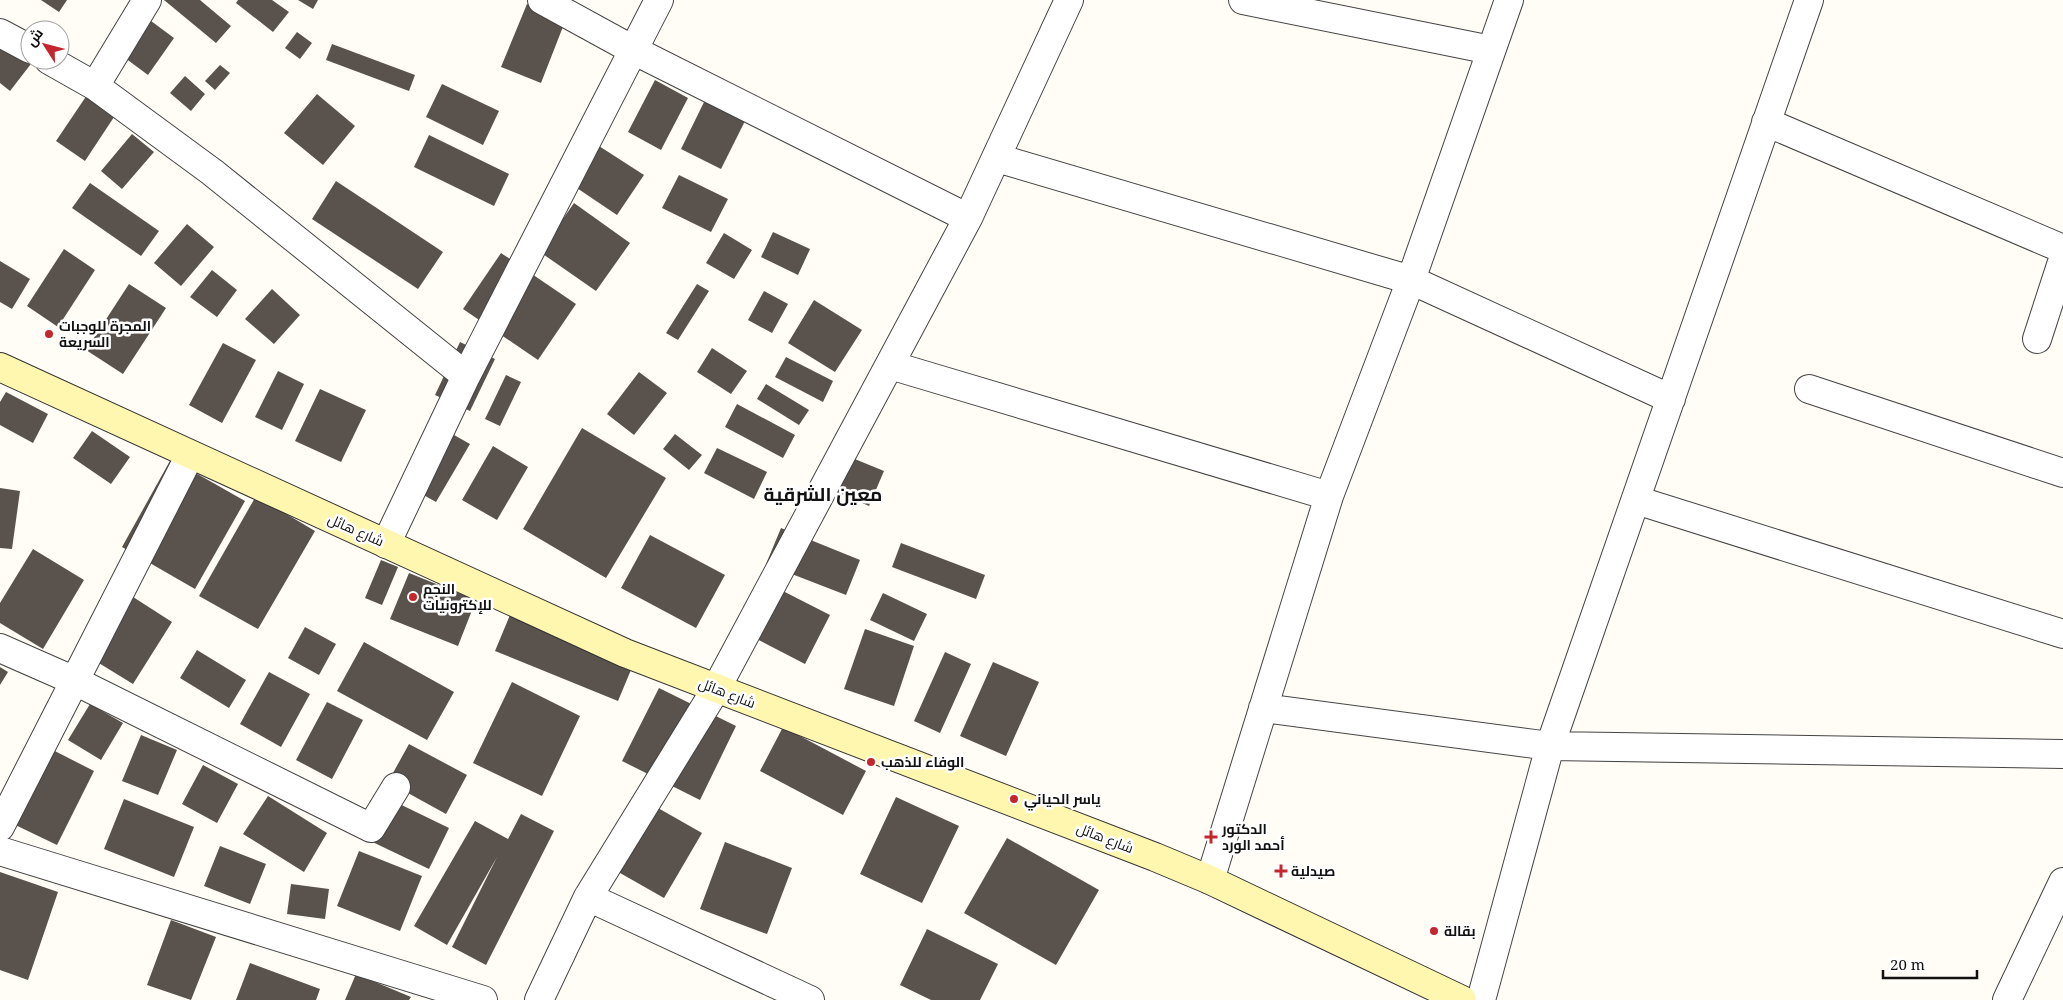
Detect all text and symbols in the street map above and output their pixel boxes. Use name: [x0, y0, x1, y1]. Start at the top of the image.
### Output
north arrow: [20, 20, 70, 70]
text: ش: [21, 24, 47, 50]
place label: المجرة للوجبات السريعة: [59, 316, 151, 351]
marker: المجرة للوجبات السريعة: [43, 328, 55, 340]
district label: معين الشرقية: [764, 481, 882, 507]
street label: شارع هائل: [325, 509, 387, 550]
place label: النجم للإكترونيات: [423, 579, 492, 615]
marker: النجم للإكترونيات: [407, 591, 419, 603]
street label: شارع هائل: [696, 673, 758, 712]
place label: الوفاء للذهب: [881, 752, 964, 771]
marker: الوفاء للذهب: [865, 756, 877, 768]
place label: ياسر الحياني: [1024, 789, 1101, 811]
marker: ياسر الحياني: [1008, 793, 1020, 805]
street label: شارع هائل: [1074, 818, 1136, 857]
place label: الدكتور أحمد الورد: [1221, 819, 1285, 854]
marker: الدكتور أحمد الورد: [1204, 830, 1218, 844]
place label: صيدلية: [1291, 861, 1335, 880]
marker: صيدلية: [1275, 865, 1287, 877]
place label: بقالة: [1444, 921, 1476, 940]
marker: بقالة: [1428, 925, 1440, 937]
scale bar: [1883, 948, 1977, 980]
text: 20 m: [1890, 954, 1925, 974]

